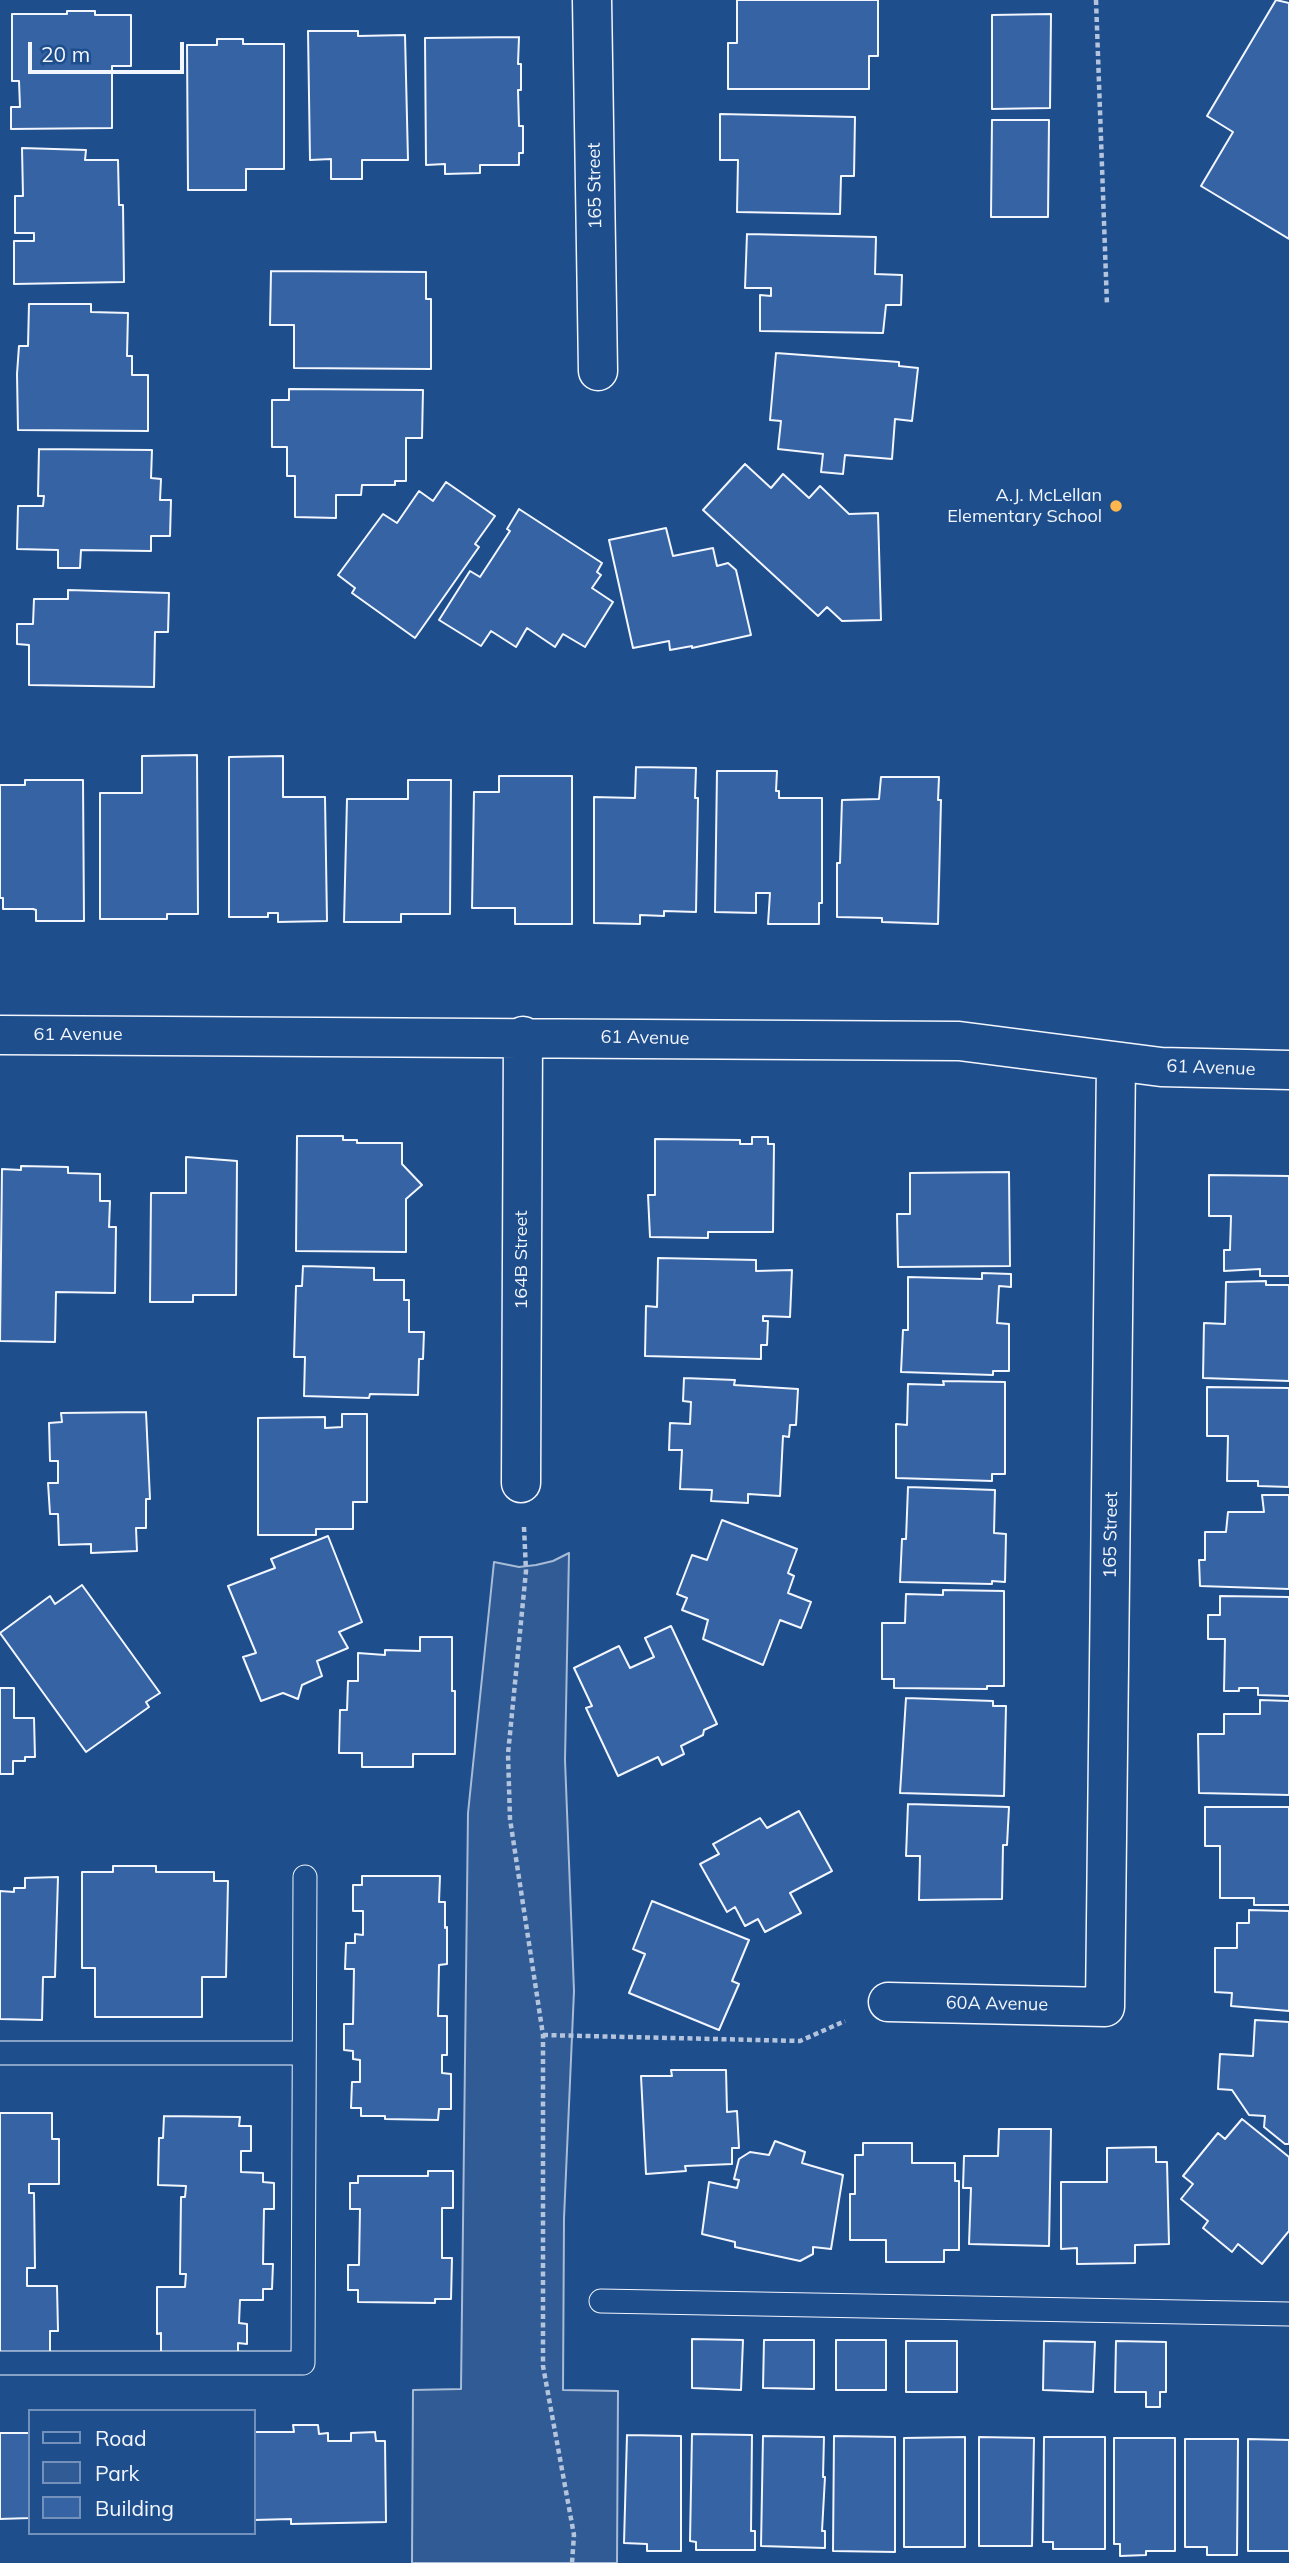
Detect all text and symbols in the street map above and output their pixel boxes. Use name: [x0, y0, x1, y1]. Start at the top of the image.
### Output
scale bar: [32, 28, 187, 72]
text: 20 m: [41, 41, 90, 67]
street label: 165 Street: [583, 142, 607, 230]
place label: A.J. McLellan Elementary School: [947, 485, 1102, 528]
marker: A.J. McLellan Elementary School: [1108, 498, 1124, 514]
street label: 61 Avenue: [34, 1024, 122, 1046]
street label: 61 Avenue: [600, 1026, 690, 1050]
street label: 61 Avenue: [1166, 1056, 1256, 1080]
street label: 164B Street: [511, 1210, 533, 1310]
street label: 165 Street: [1099, 1491, 1123, 1579]
street label: 60A Avenue: [946, 1992, 1048, 2016]
legend: [28, 2409, 256, 2535]
text: Road: [95, 2425, 146, 2451]
text: Park: [95, 2460, 139, 2486]
text: Building: [95, 2495, 174, 2521]

